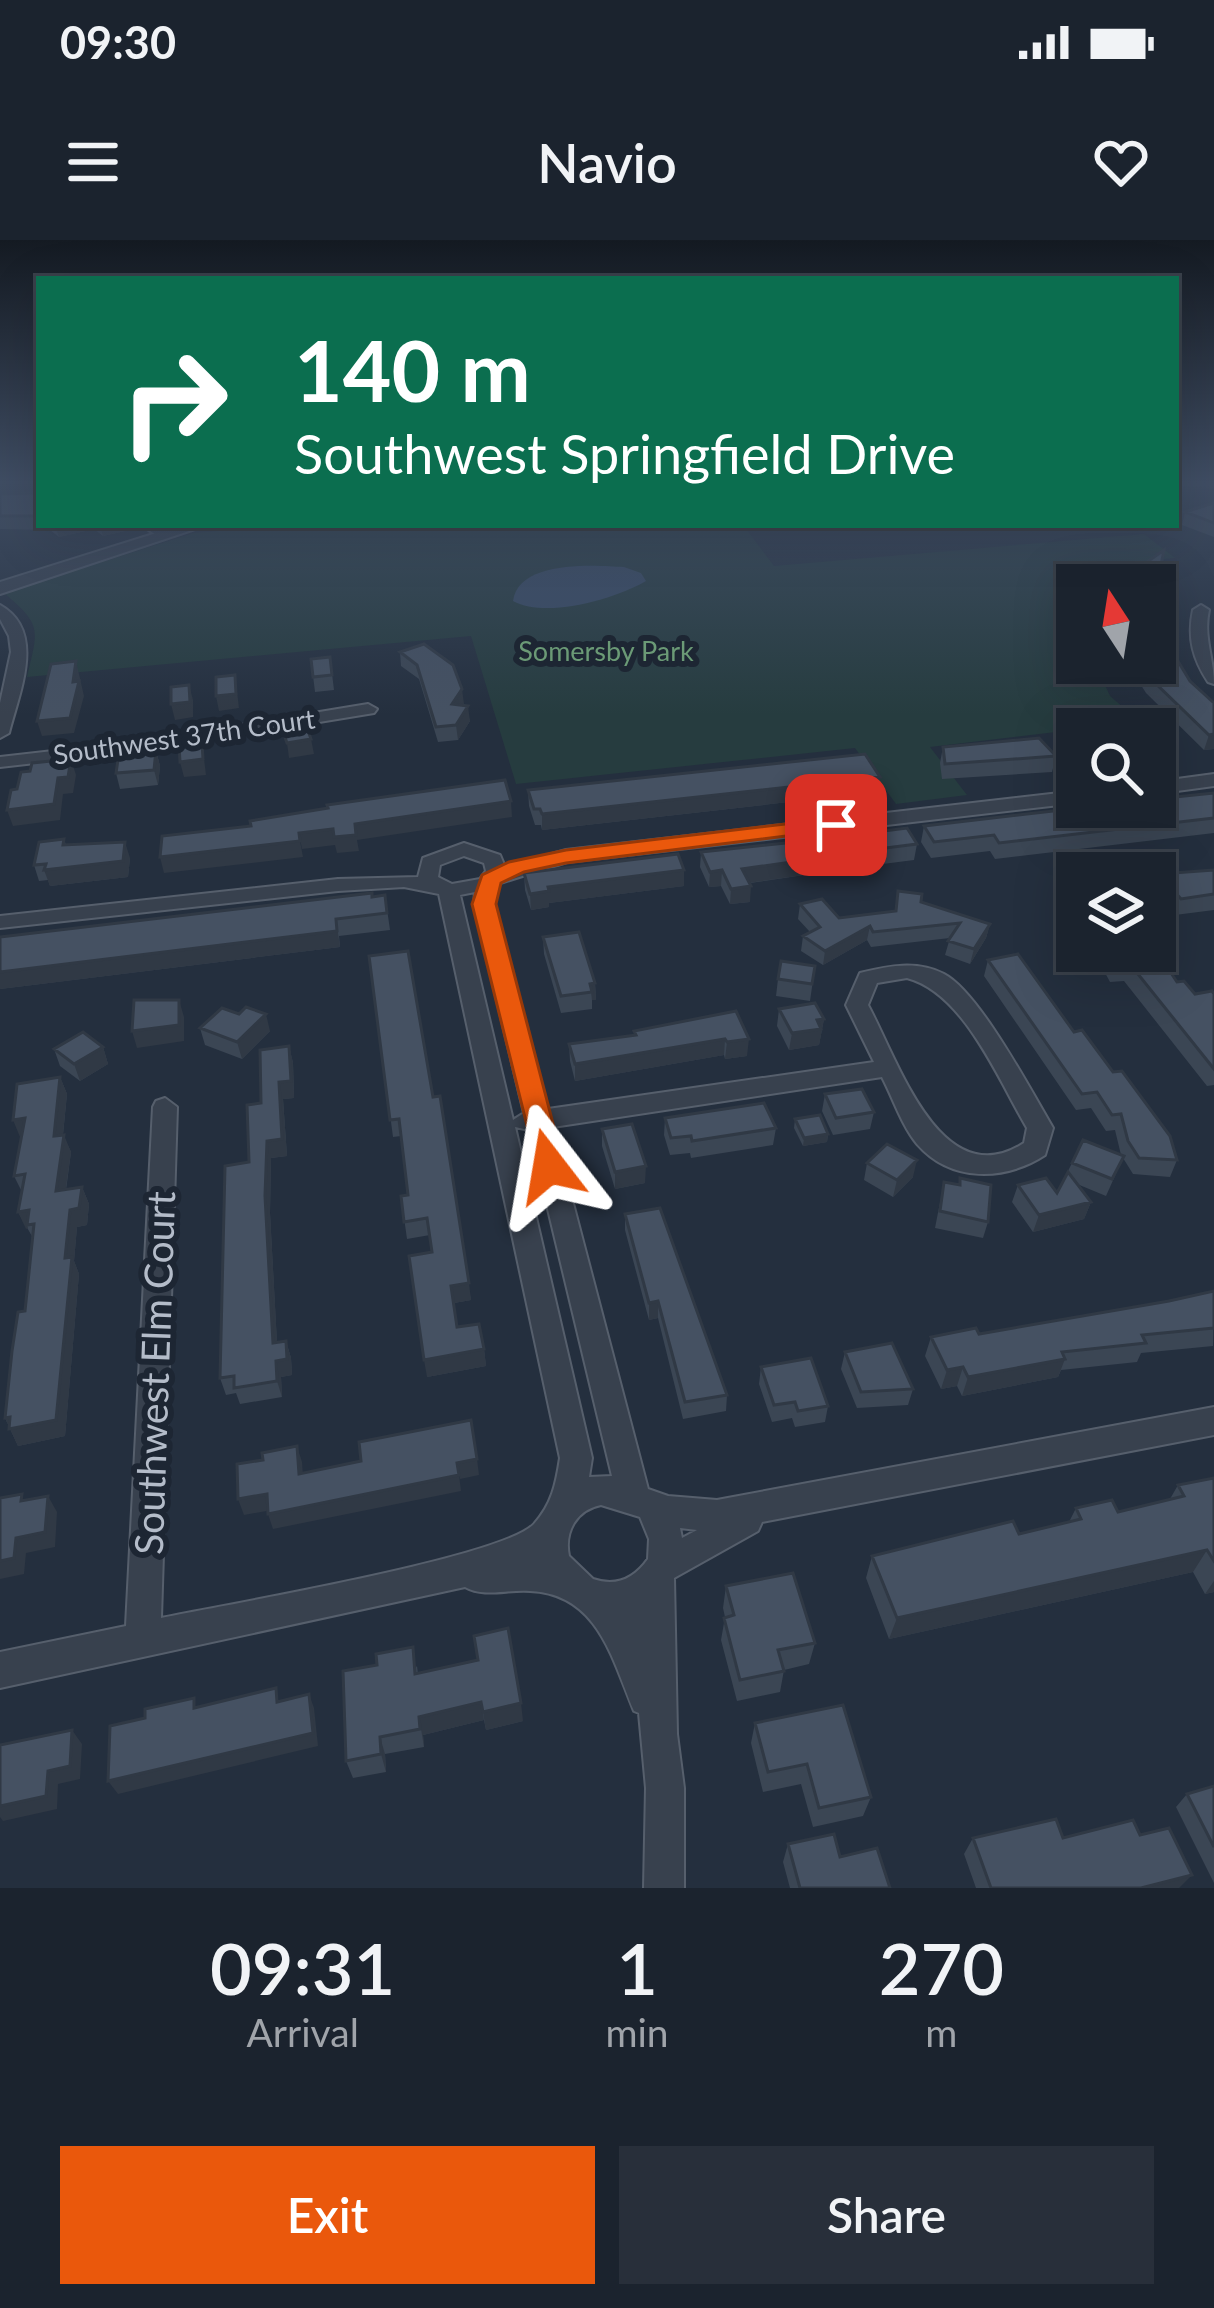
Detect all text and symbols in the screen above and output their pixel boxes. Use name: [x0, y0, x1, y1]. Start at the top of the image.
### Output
text: 09:30: [60, 15, 176, 69]
icon: menu: [60, 129, 126, 195]
icon: heart: [1088, 129, 1154, 195]
text: Navio: [537, 130, 677, 195]
text: 140 m: [294, 319, 531, 420]
icon: right: [96, 324, 252, 480]
text: Southwest Springfield Drive: [294, 421, 955, 486]
north arrow: [1056, 564, 1176, 684]
map controls: [1056, 564, 1176, 972]
park label: Somersby Park: [518, 634, 694, 667]
street label: Southwest 37th Court: [51, 701, 317, 771]
button: search: [1056, 708, 1176, 828]
pin: [785, 774, 887, 876]
icon: arrive: [803, 792, 869, 858]
button: layers: [1056, 852, 1176, 972]
position arrow: [486, 1103, 612, 1229]
street label: Southwest Elm Court: [125, 1190, 183, 1556]
text: 09:31: [210, 1924, 395, 2010]
text: 1: [616, 1924, 658, 2010]
text: 270: [879, 1924, 1004, 2010]
text: Arrival: [247, 2009, 359, 2055]
text: min: [605, 2009, 669, 2055]
text: m: [925, 2009, 957, 2055]
button: Exit: [60, 2146, 595, 2284]
button: Share: [619, 2146, 1154, 2284]

